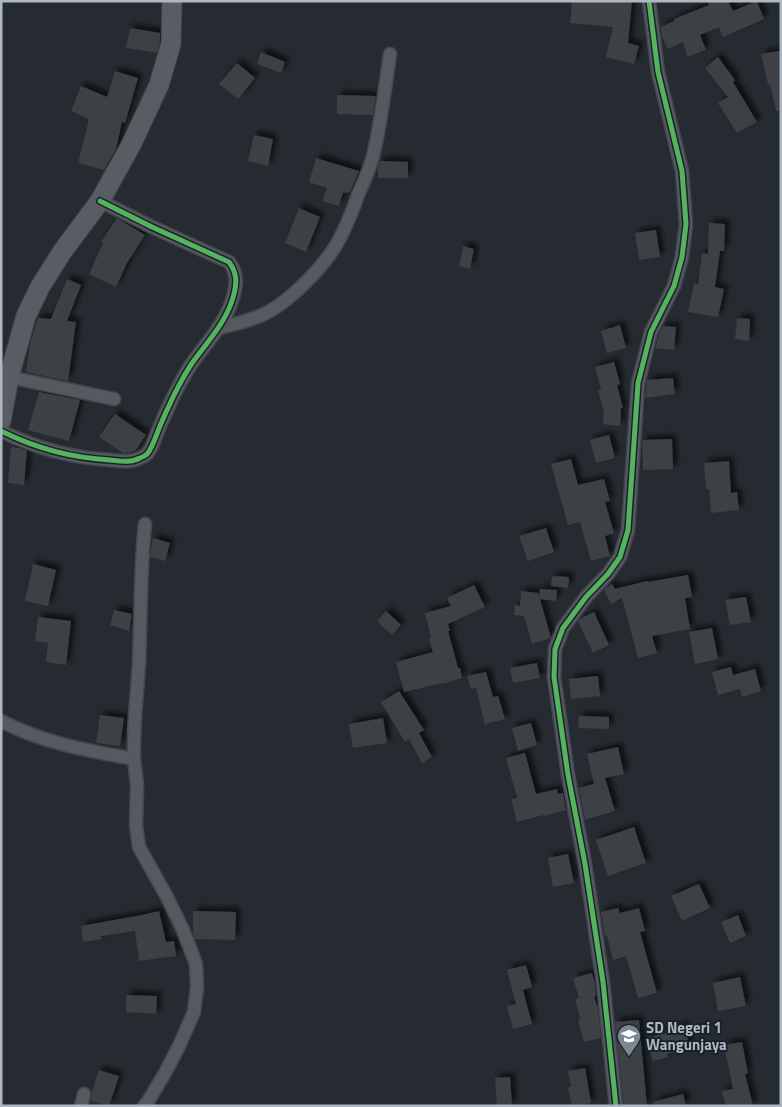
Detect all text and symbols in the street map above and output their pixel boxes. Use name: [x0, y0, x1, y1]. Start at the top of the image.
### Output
place label: SD Negeri 1 Wangunjaya: [646, 1016, 727, 1056]
school or university icon: SD Negeri 1 Wangunjaya: [616, 1023, 642, 1057]

